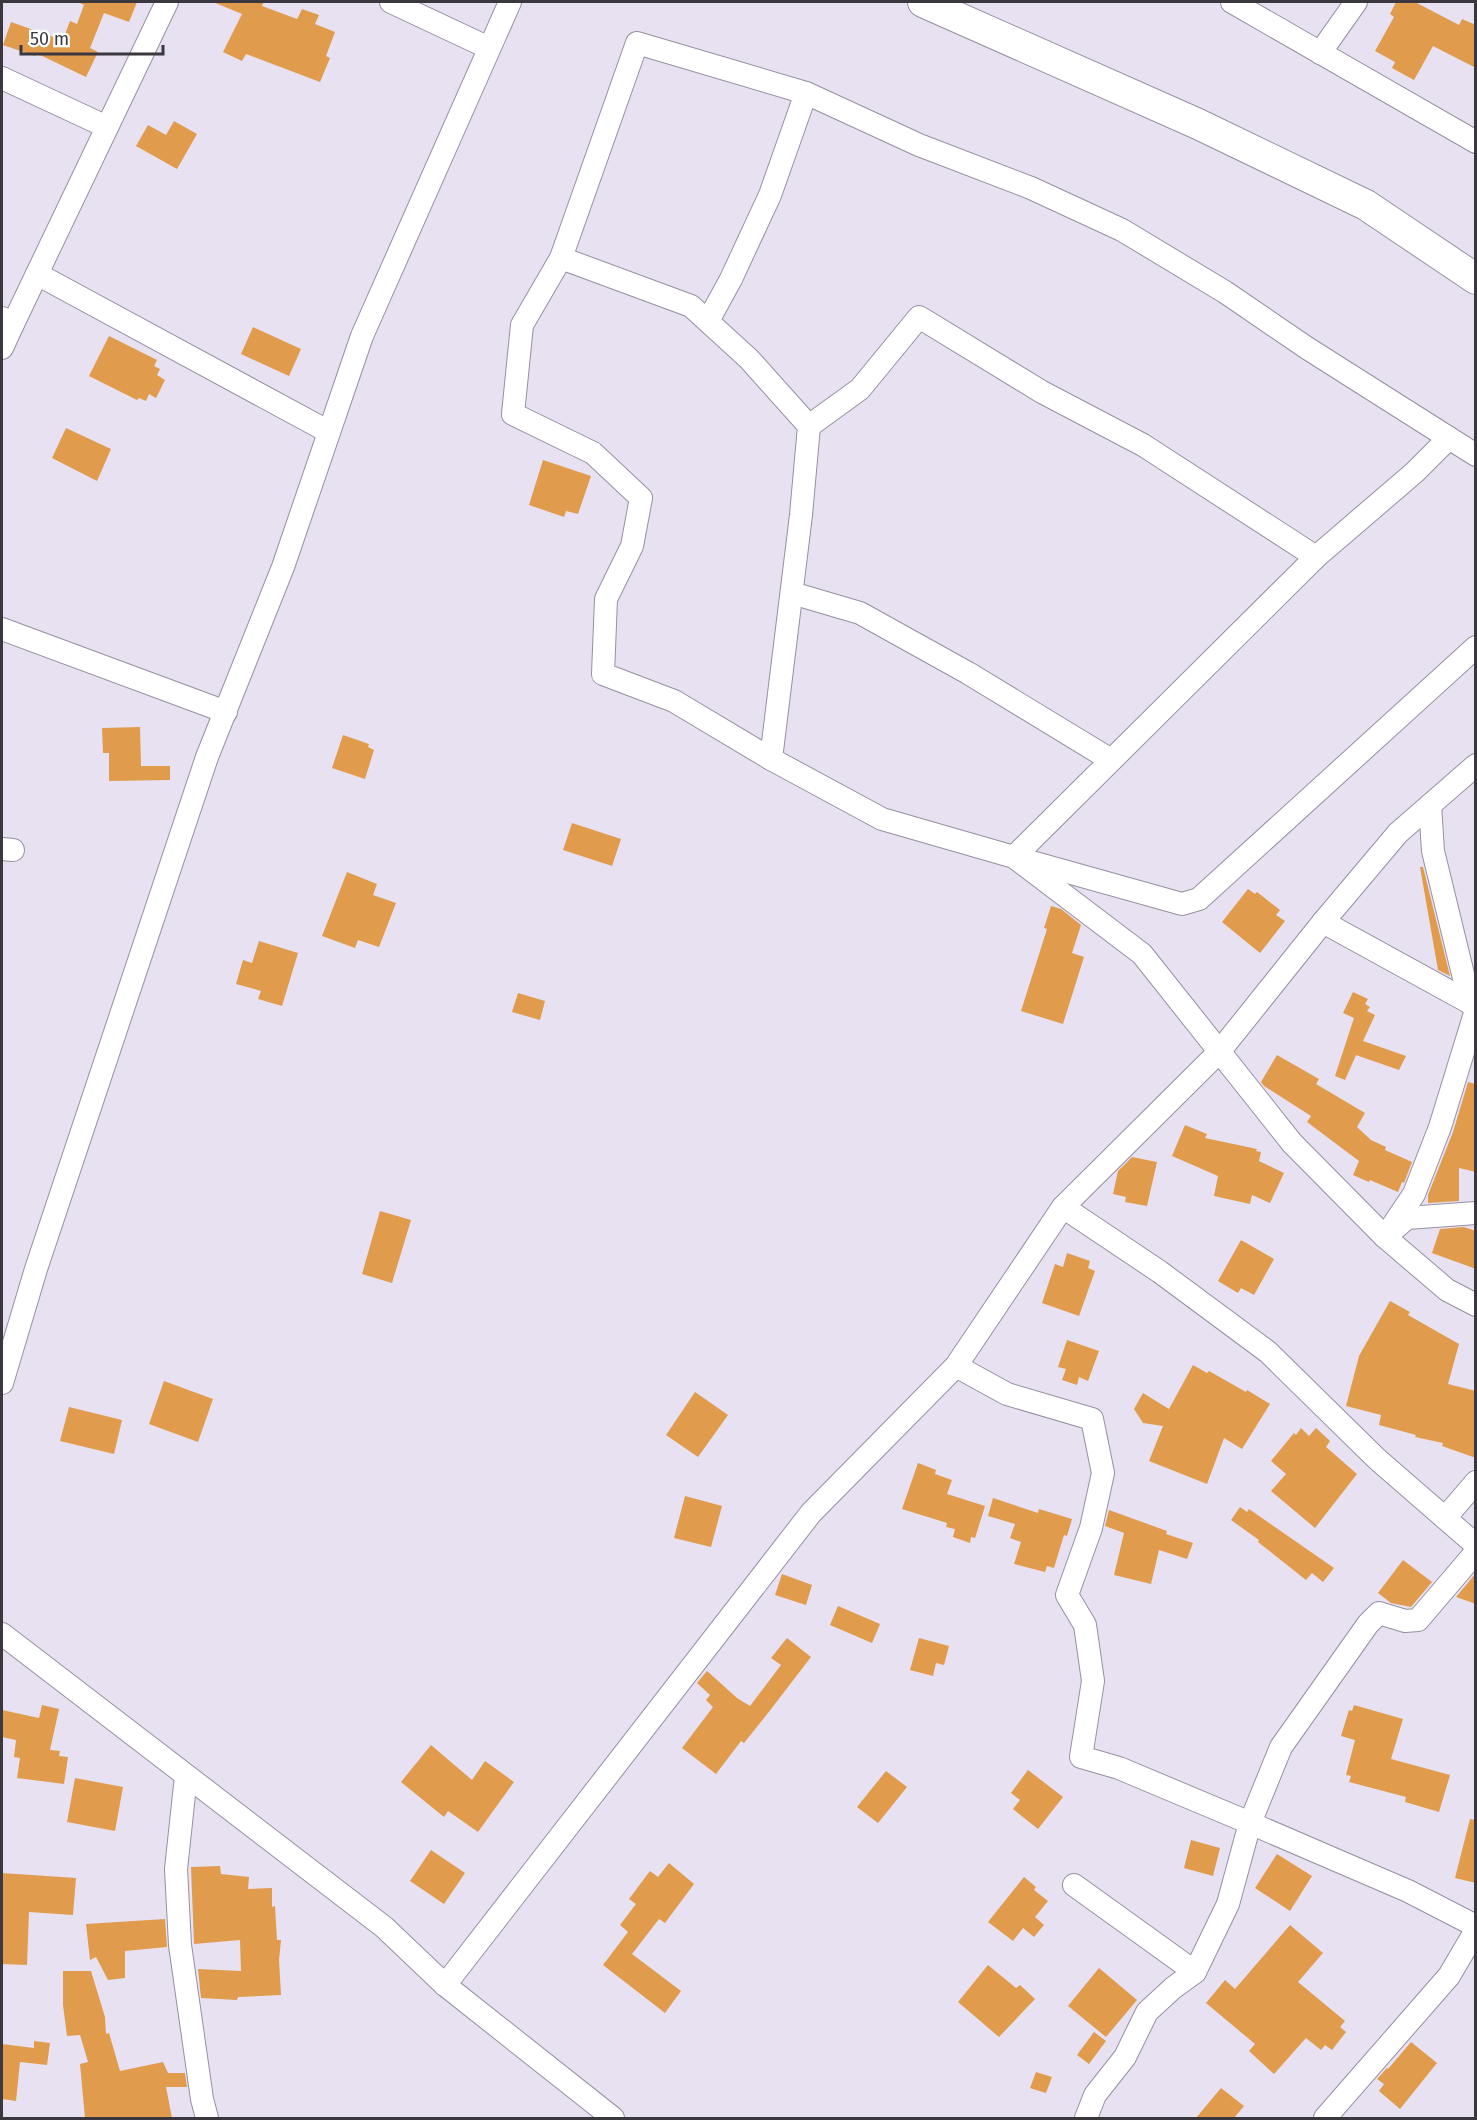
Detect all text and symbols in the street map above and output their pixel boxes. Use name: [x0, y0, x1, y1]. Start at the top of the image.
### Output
scale bar: [21, 18, 164, 56]
text: 50 m: [30, 28, 69, 50]

